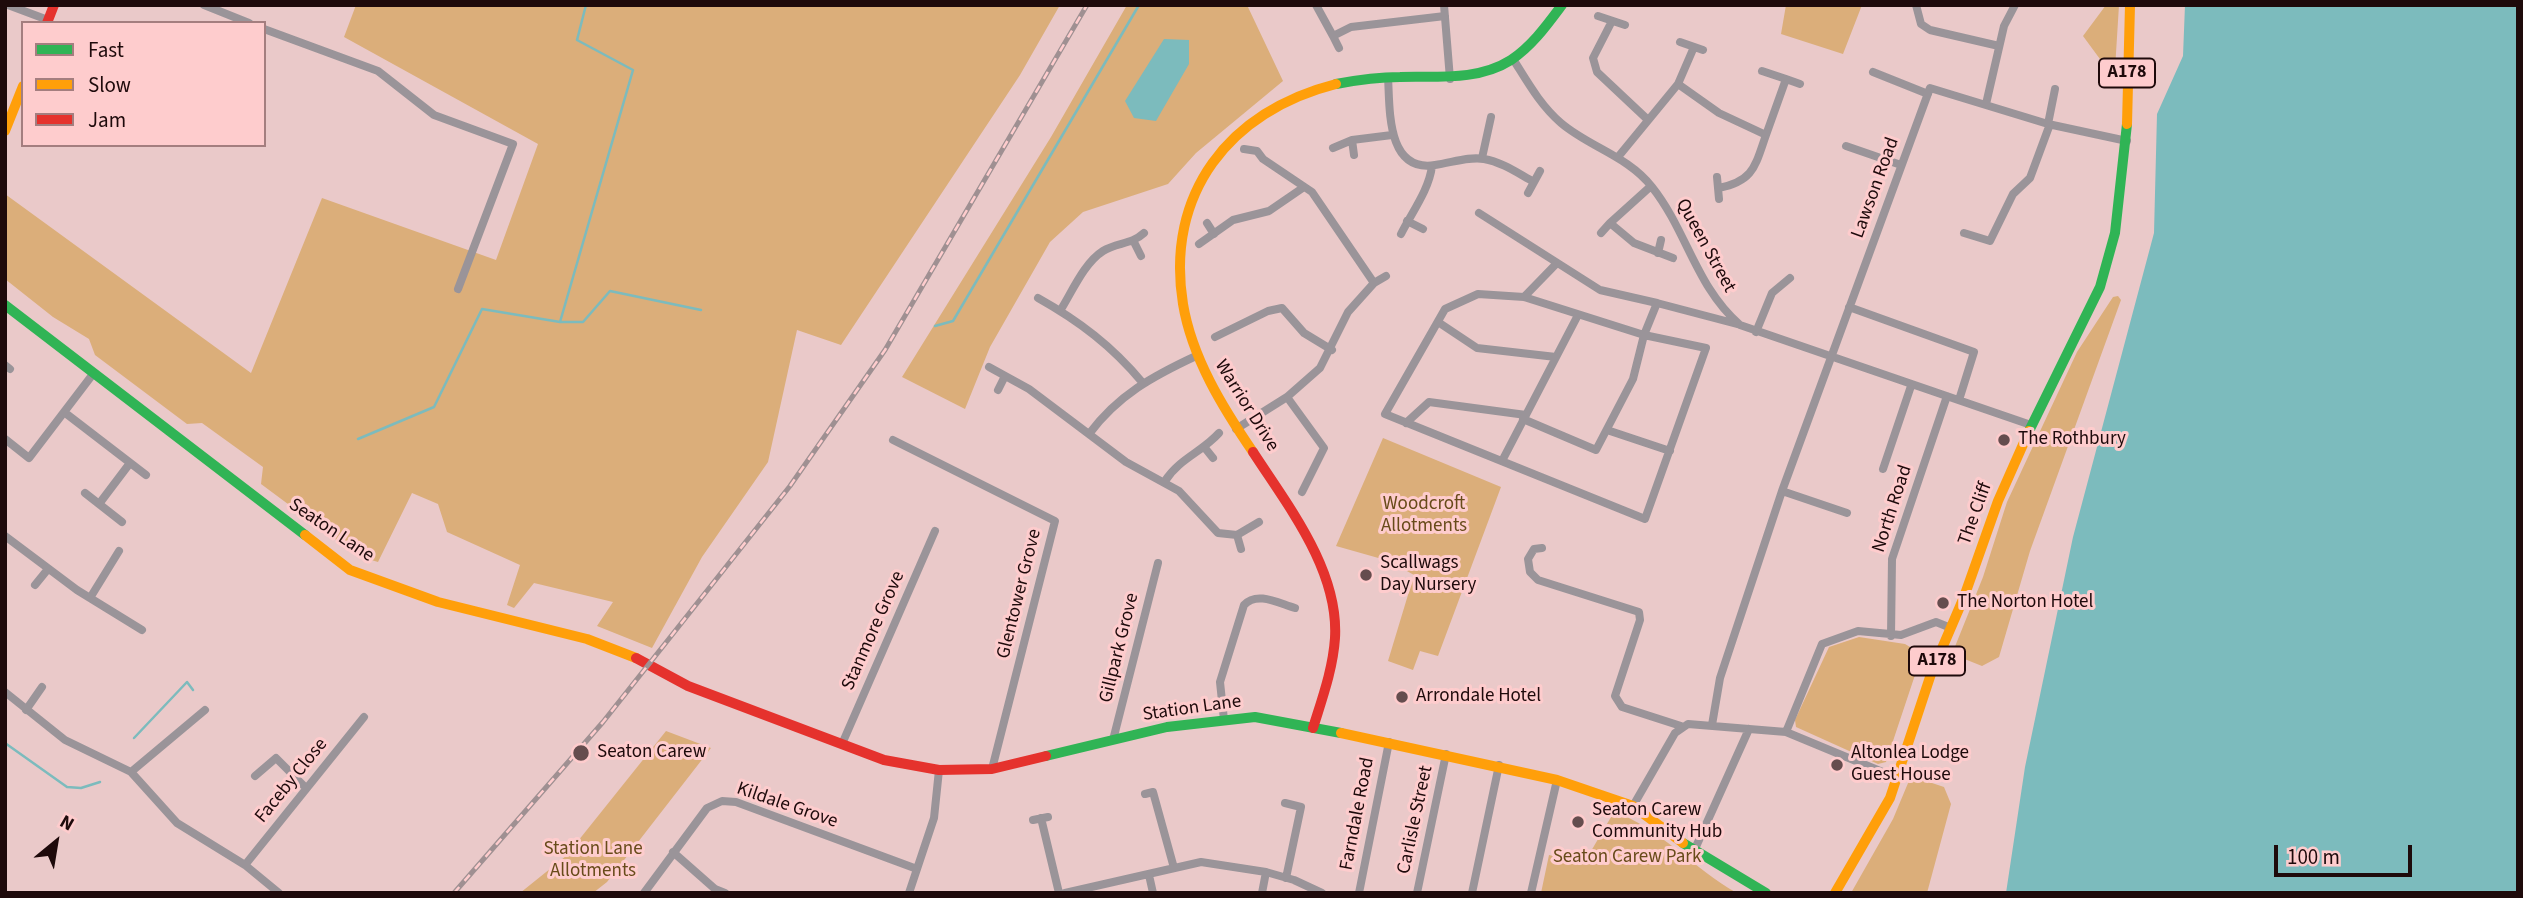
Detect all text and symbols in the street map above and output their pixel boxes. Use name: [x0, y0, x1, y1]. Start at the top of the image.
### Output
legend: [21, 21, 266, 147]
text: Fast: [88, 35, 124, 65]
road number: A178: [2099, 58, 2155, 88]
text: Slow: [88, 70, 131, 100]
text: Jam: [88, 105, 126, 135]
street label: Lawson Road: [1847, 134, 1905, 242]
street label: Queen Street: [1670, 195, 1740, 297]
street label: Warrior Drive: [1209, 356, 1283, 456]
place label: The Rothbury: [2018, 429, 2126, 451]
marker: The Rothbury: [1996, 432, 2012, 448]
street label: North Road: [1868, 462, 1918, 556]
street label: The Cliff: [1954, 480, 1998, 548]
street label: Seaton Lane: [284, 494, 378, 568]
park label: Woodcroft Allotments: [1381, 494, 1467, 538]
street label: Glentower Grove: [993, 527, 1047, 661]
place label: Scallwags Day Nursery: [1380, 553, 1476, 597]
marker: Scallwags Day Nursery: [1358, 567, 1374, 583]
street label: Stanmore Grove: [838, 568, 910, 694]
street label: Gillpark Grove: [1095, 591, 1145, 705]
place label: The Norton Hotel: [1957, 592, 2093, 614]
marker: The Norton Hotel: [1935, 595, 1951, 611]
road number: A178: [1909, 646, 1965, 676]
place label: Arrondale Hotel: [1416, 686, 1541, 708]
marker: Arrondale Hotel: [1394, 689, 1410, 705]
street label: Station Lane: [1141, 691, 1243, 727]
street label: Faceby Close: [251, 734, 333, 828]
place label: Seaton Carew: [597, 742, 706, 764]
marker: Seaton Carew: [571, 743, 591, 763]
place label: Altonlea Lodge Guest House: [1851, 743, 1969, 787]
street label: Farndale Road: [1336, 756, 1380, 872]
marker: Altonlea Lodge Guest House: [1829, 757, 1845, 773]
street label: Carlisle Street: [1393, 764, 1439, 876]
street label: Kildale Grove: [734, 778, 840, 834]
place label: Seaton Carew Community Hub: [1592, 800, 1722, 844]
north arrow: [21, 807, 91, 877]
text: N: [55, 809, 79, 838]
marker: Seaton Carew Community Hub: [1570, 814, 1586, 830]
scale bar: [2278, 832, 2416, 876]
park label: Station Lane Allotments: [543, 839, 643, 883]
text: 100 m: [2287, 842, 2340, 872]
park label: Seaton Carew Park: [1553, 847, 1701, 869]

